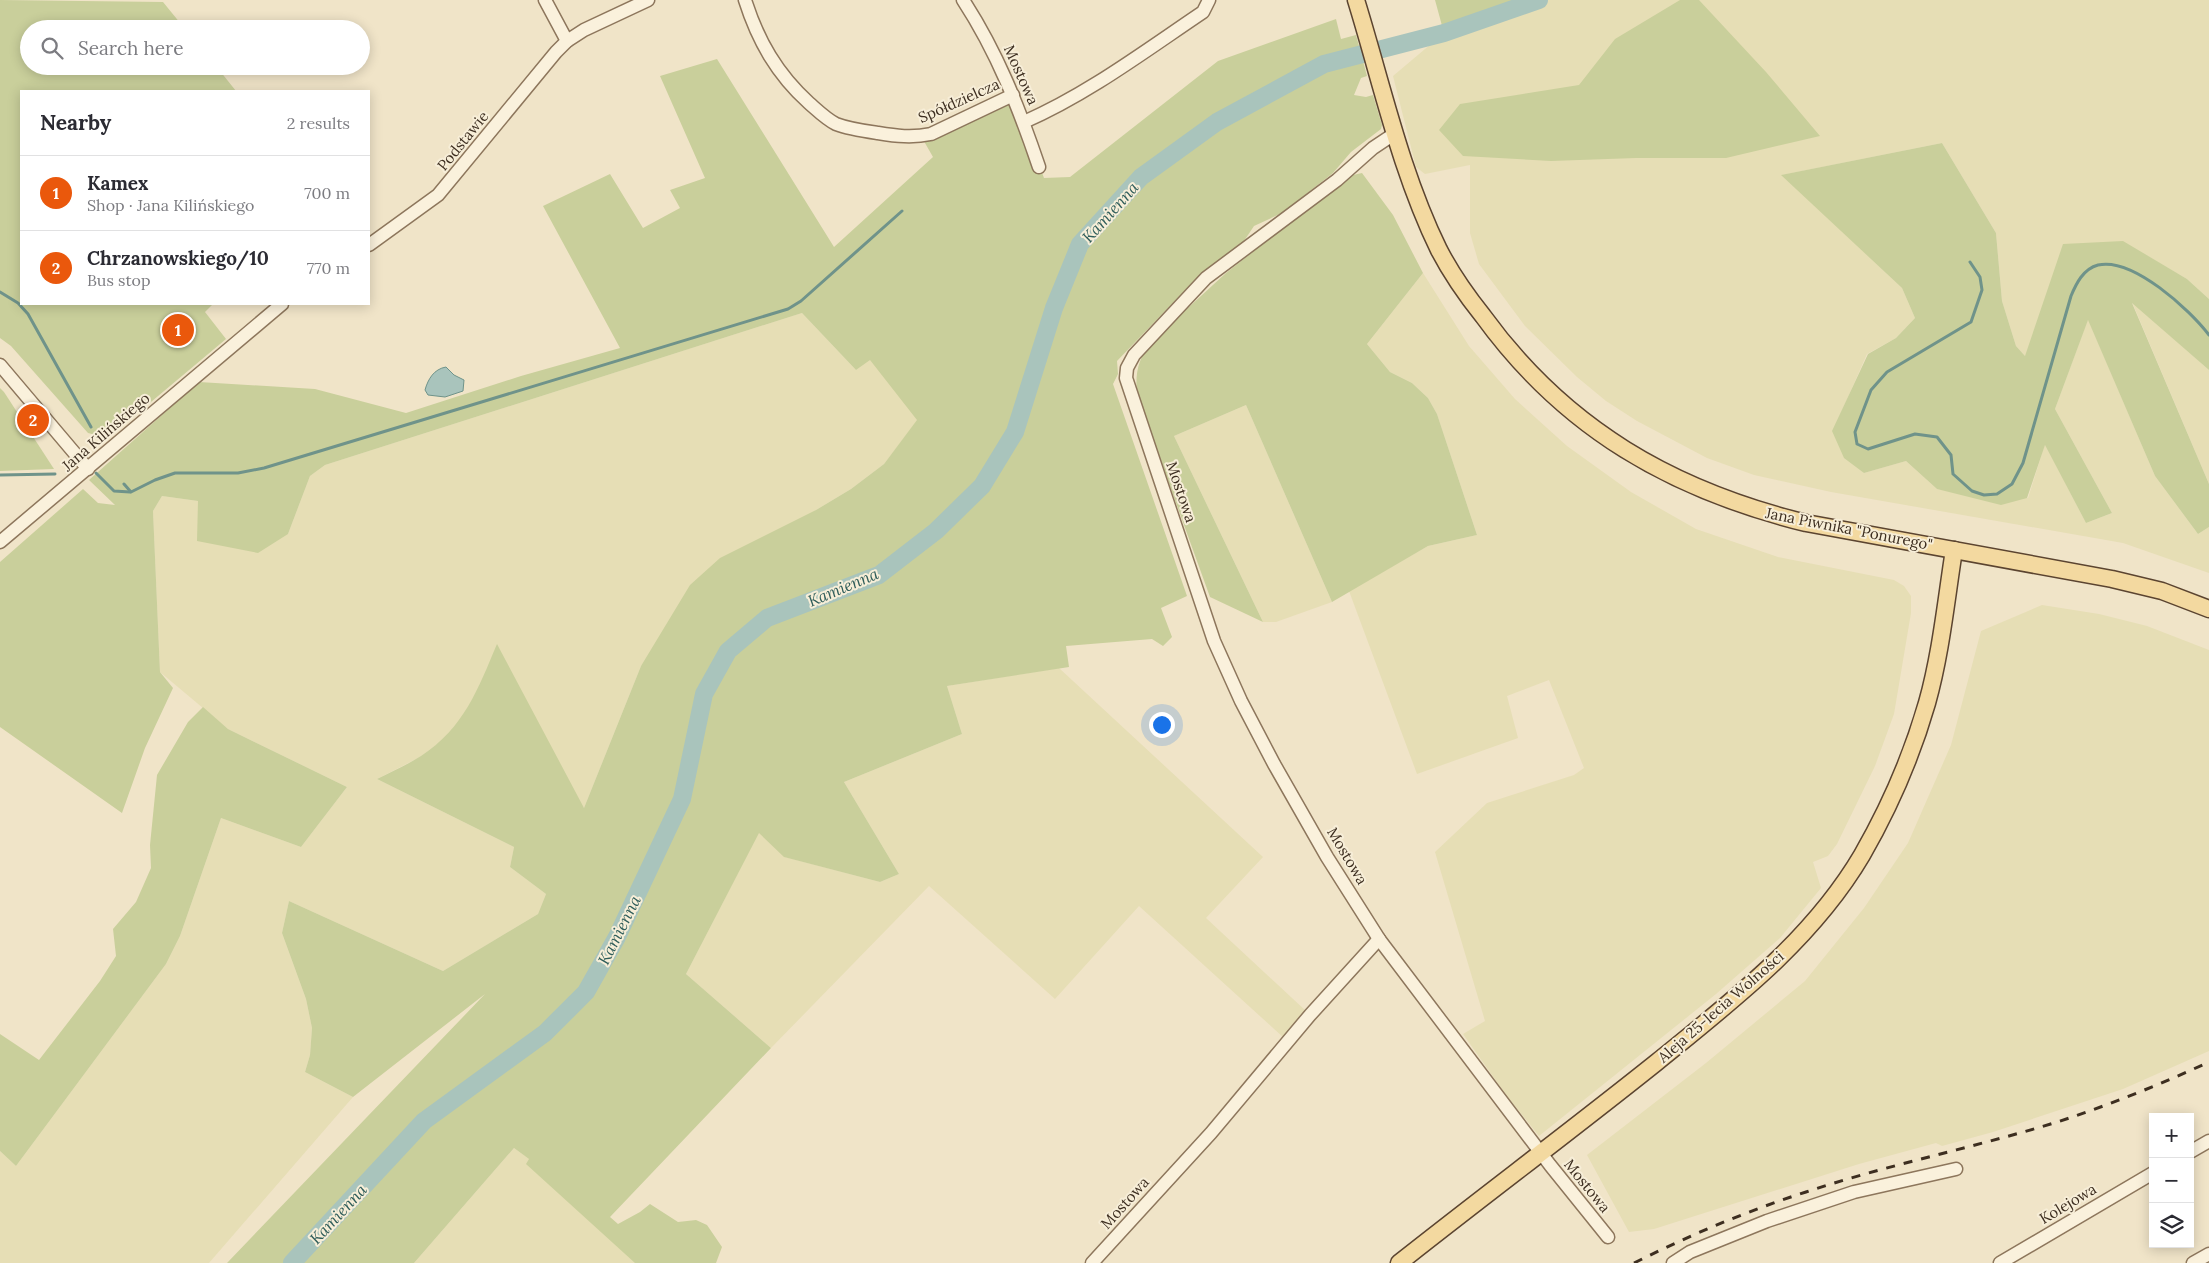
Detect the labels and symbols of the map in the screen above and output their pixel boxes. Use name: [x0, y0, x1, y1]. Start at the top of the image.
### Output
street label: Mostowa: [1000, 42, 1043, 108]
street label: Spółdzielcza: [915, 74, 1003, 127]
street label: Podstawie: [433, 107, 492, 174]
water label: Kamienna: [1078, 177, 1143, 246]
pin: 1: [162, 311, 194, 349]
street label: Jana Kilińskiego: [57, 388, 154, 476]
pin: 2: [17, 401, 49, 439]
street label: Mostowa: [1162, 459, 1201, 525]
street label: Jana Piwnika "Ponurego": [1763, 503, 1934, 554]
water label: Kamienna: [805, 563, 881, 611]
your location: [1149, 712, 1175, 738]
street label: Mostowa: [1323, 824, 1372, 888]
water label: Kamienna: [593, 892, 645, 968]
street label: Aleja 25-lecia Wolności: [1653, 947, 1788, 1067]
street label: Mostowa: [1560, 1155, 1615, 1217]
street label: Mostowa: [1096, 1173, 1153, 1233]
street label: Kolejowa: [2036, 1179, 2100, 1228]
water label: Kamienna: [305, 1180, 371, 1248]

